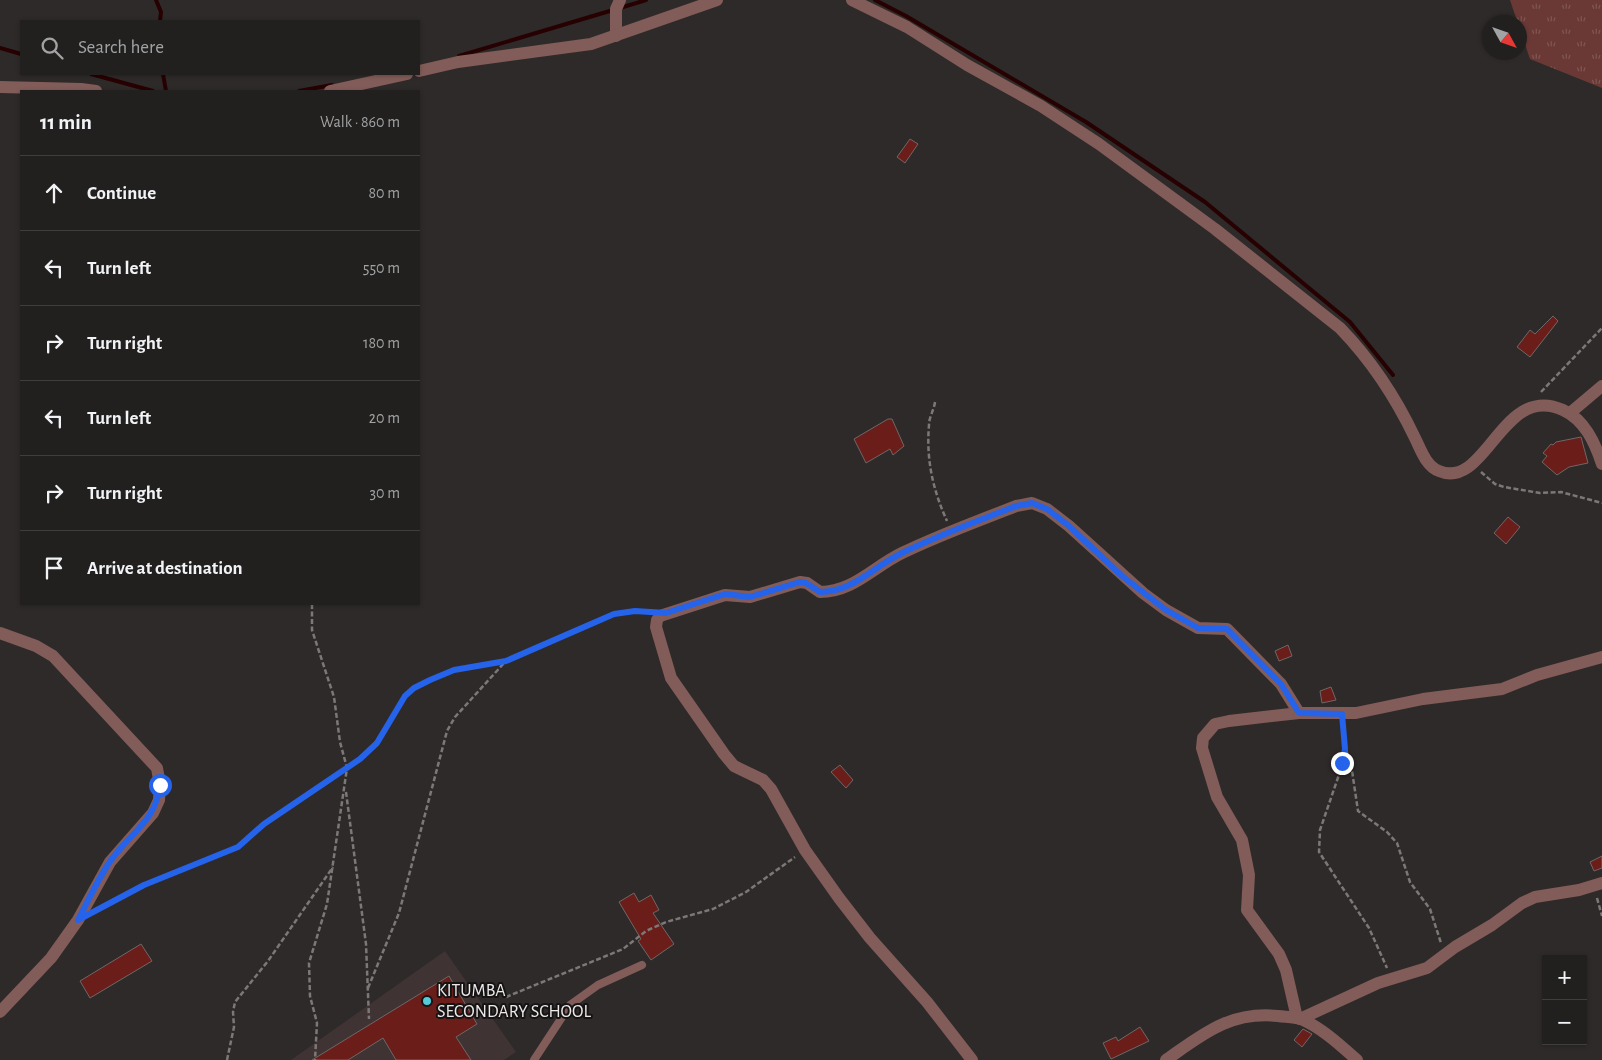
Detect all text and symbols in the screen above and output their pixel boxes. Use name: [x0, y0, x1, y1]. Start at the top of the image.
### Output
north arrow: [1482, 15, 1527, 60]
search box: [20, 20, 420, 75]
icon: search: [38, 34, 66, 62]
text: Search here: [78, 38, 164, 57]
text: 11 min: [40, 112, 92, 133]
text: Walk · 860 m: [320, 114, 400, 130]
icon: ahead: [40, 179, 68, 207]
text: Continue: [87, 184, 156, 203]
text: 80 m: [369, 185, 400, 201]
icon: left: [40, 254, 68, 282]
text: Turn left: [87, 259, 151, 278]
text: 550 m: [363, 260, 400, 276]
icon: right: [40, 329, 68, 357]
text: Turn right: [87, 334, 162, 353]
text: 180 m: [363, 335, 400, 351]
icon: left: [40, 404, 68, 432]
text: Turn left: [87, 409, 151, 428]
text: 20 m: [369, 410, 400, 426]
icon: right: [40, 479, 68, 507]
text: Turn right: [87, 484, 162, 503]
text: 30 m: [370, 485, 400, 501]
icon: arrive: [40, 554, 68, 582]
text: Arrive at destination: [87, 559, 243, 578]
route end: [1331, 752, 1354, 775]
route start: [149, 774, 172, 797]
map controls: [1542, 955, 1587, 1045]
button: +: [1542, 955, 1587, 1000]
place label: KITUMBA SECONDARY SCHOOL: [437, 982, 591, 1021]
marker: KITUMBA SECONDARY SCHOOL: [421, 995, 433, 1007]
button: −: [1542, 1000, 1587, 1045]

